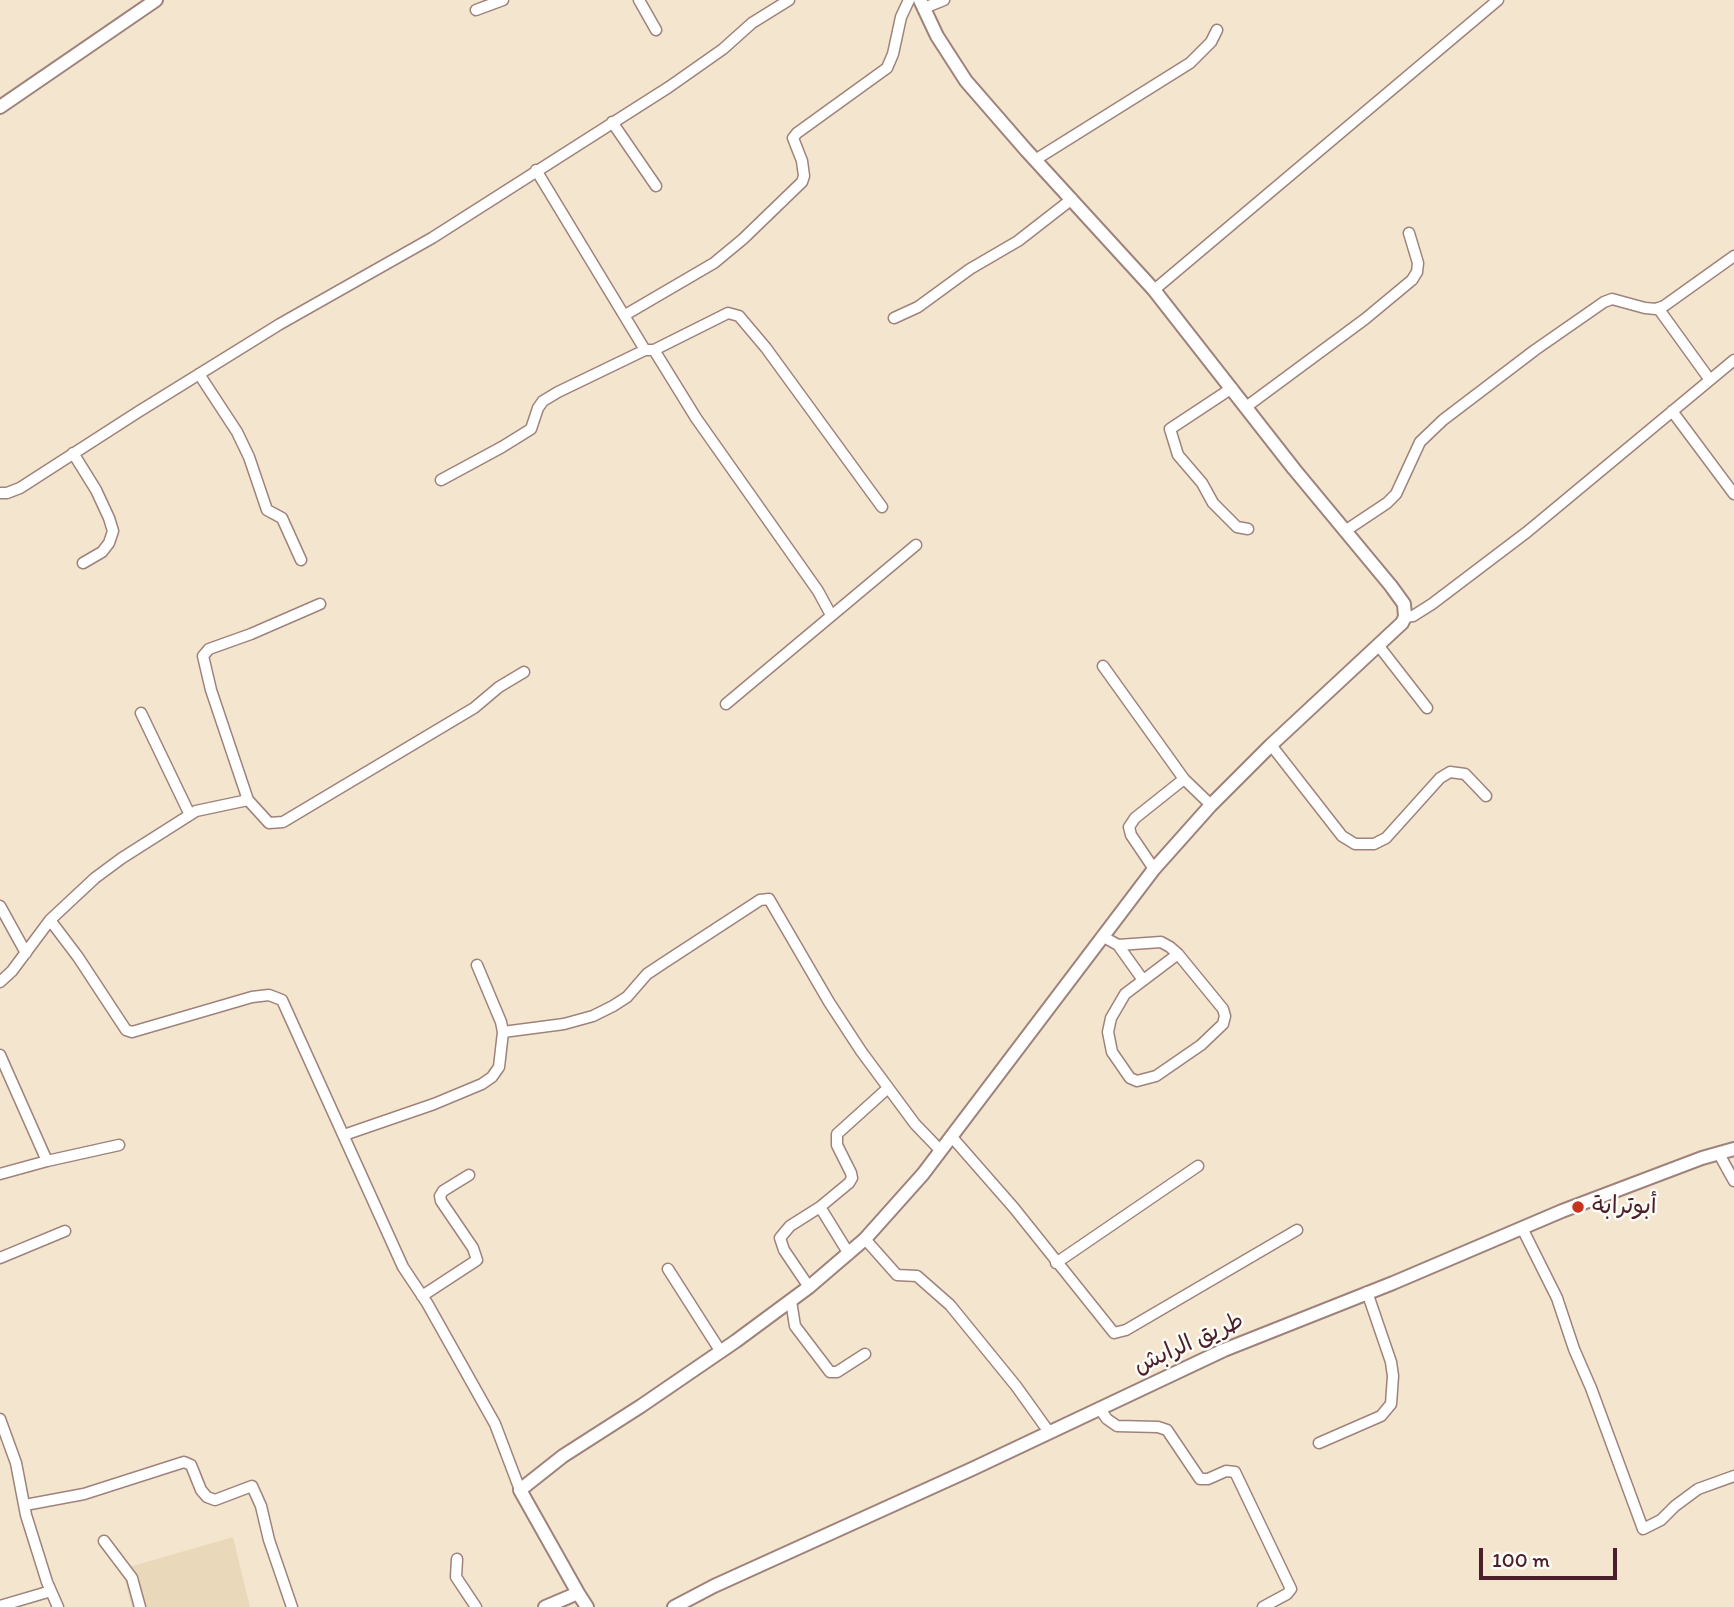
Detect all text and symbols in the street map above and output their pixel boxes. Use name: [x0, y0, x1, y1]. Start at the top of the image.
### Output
place label: أبوترابة: [1592, 1193, 1657, 1221]
marker: أبوترابة: [1570, 1199, 1586, 1215]
street label: طريق الرابش: [1129, 1307, 1249, 1381]
scale bar: [1482, 1534, 1620, 1578]
text: 100 m: [1492, 1547, 1550, 1572]

